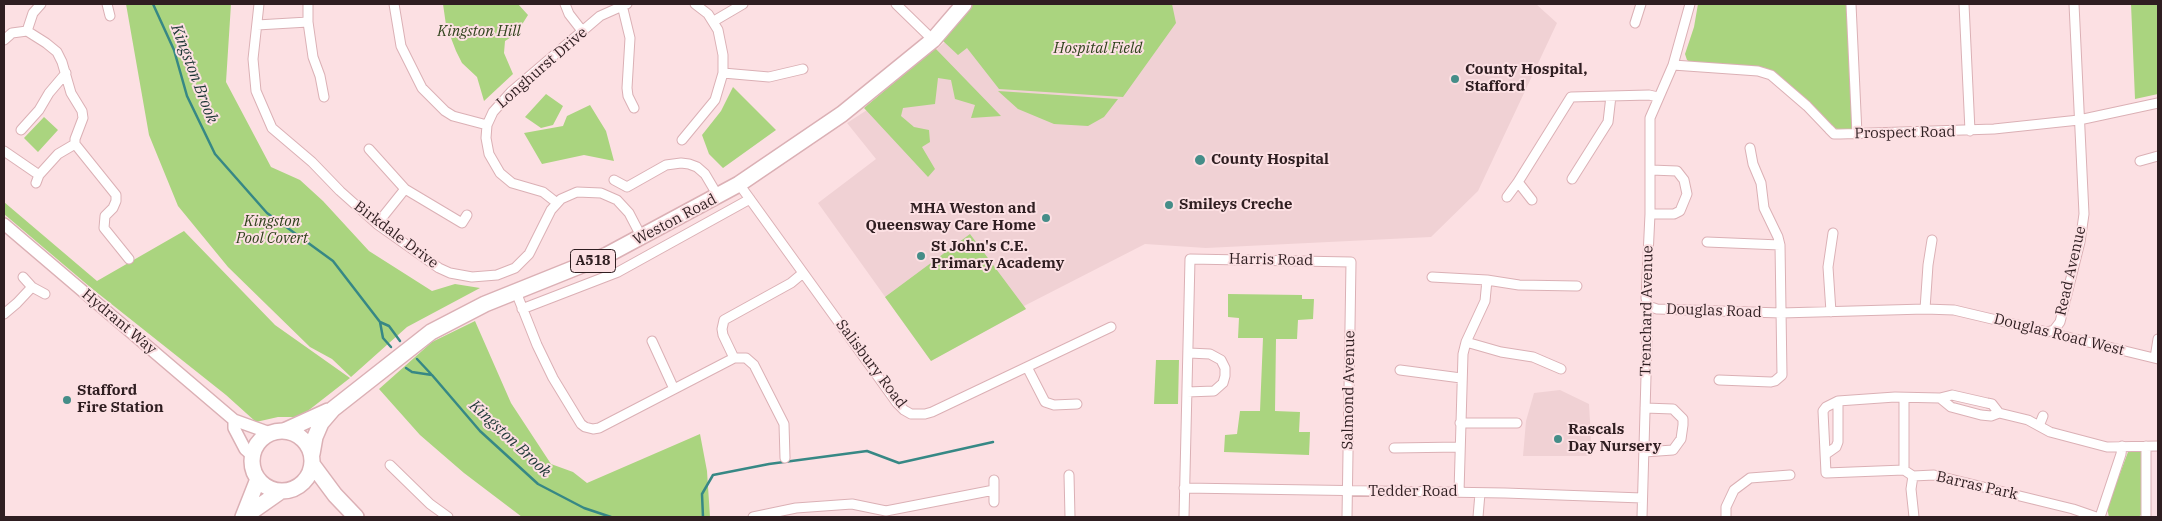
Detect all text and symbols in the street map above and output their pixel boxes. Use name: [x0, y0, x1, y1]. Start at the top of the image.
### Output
water label: Kingston Brook: [166, 22, 222, 126]
park label: Kingston Hill: [437, 23, 521, 41]
street label: Longhurst Drive: [493, 24, 591, 112]
park label: Hospital Field: [1054, 40, 1142, 58]
place label: County Hospital, Stafford: [1465, 61, 1587, 96]
marker: County Hospital, Stafford: [1449, 73, 1461, 85]
street label: Prospect Road: [1854, 123, 1956, 143]
place label: County Hospital: [1211, 151, 1329, 169]
marker: County Hospital: [1193, 153, 1207, 167]
street label: Weston Road: [630, 191, 720, 249]
place label: Smileys Creche: [1179, 196, 1293, 214]
street label: Birkdale Drive: [350, 197, 442, 273]
marker: Smileys Creche: [1163, 199, 1175, 211]
place label: MHA Weston and Queensway Care Home: [865, 200, 1036, 235]
marker: MHA Weston and Queensway Care Home: [1040, 212, 1052, 224]
park label: Kingston Pool Covert: [236, 213, 308, 248]
street label: Read Avenue: [2052, 224, 2090, 318]
place label: St John's C.E. Primary Academy: [931, 238, 1064, 273]
street label: Trenchard Avenue: [1637, 245, 1657, 377]
road number: A518: [570, 250, 616, 272]
marker: St John's C.E. Primary Academy: [915, 250, 927, 262]
street label: Harris Road: [1229, 250, 1313, 270]
street label: Hydrant Way: [78, 286, 160, 358]
street label: Douglas Road: [1666, 300, 1762, 322]
street label: Douglas Road West: [1992, 310, 2126, 360]
street label: Salisbury Road: [832, 316, 910, 412]
street label: Salmond Avenue: [1339, 330, 1359, 450]
place label: Stafford Fire Station: [77, 382, 164, 417]
marker: Stafford Fire Station: [61, 394, 73, 406]
water label: Kingston Brook: [465, 396, 555, 482]
place label: Rascals Day Nursery: [1568, 421, 1661, 456]
marker: Rascals Day Nursery: [1552, 433, 1564, 445]
street label: Barras Park: [1934, 468, 2020, 504]
street label: Tedder Road: [1368, 483, 1458, 501]

